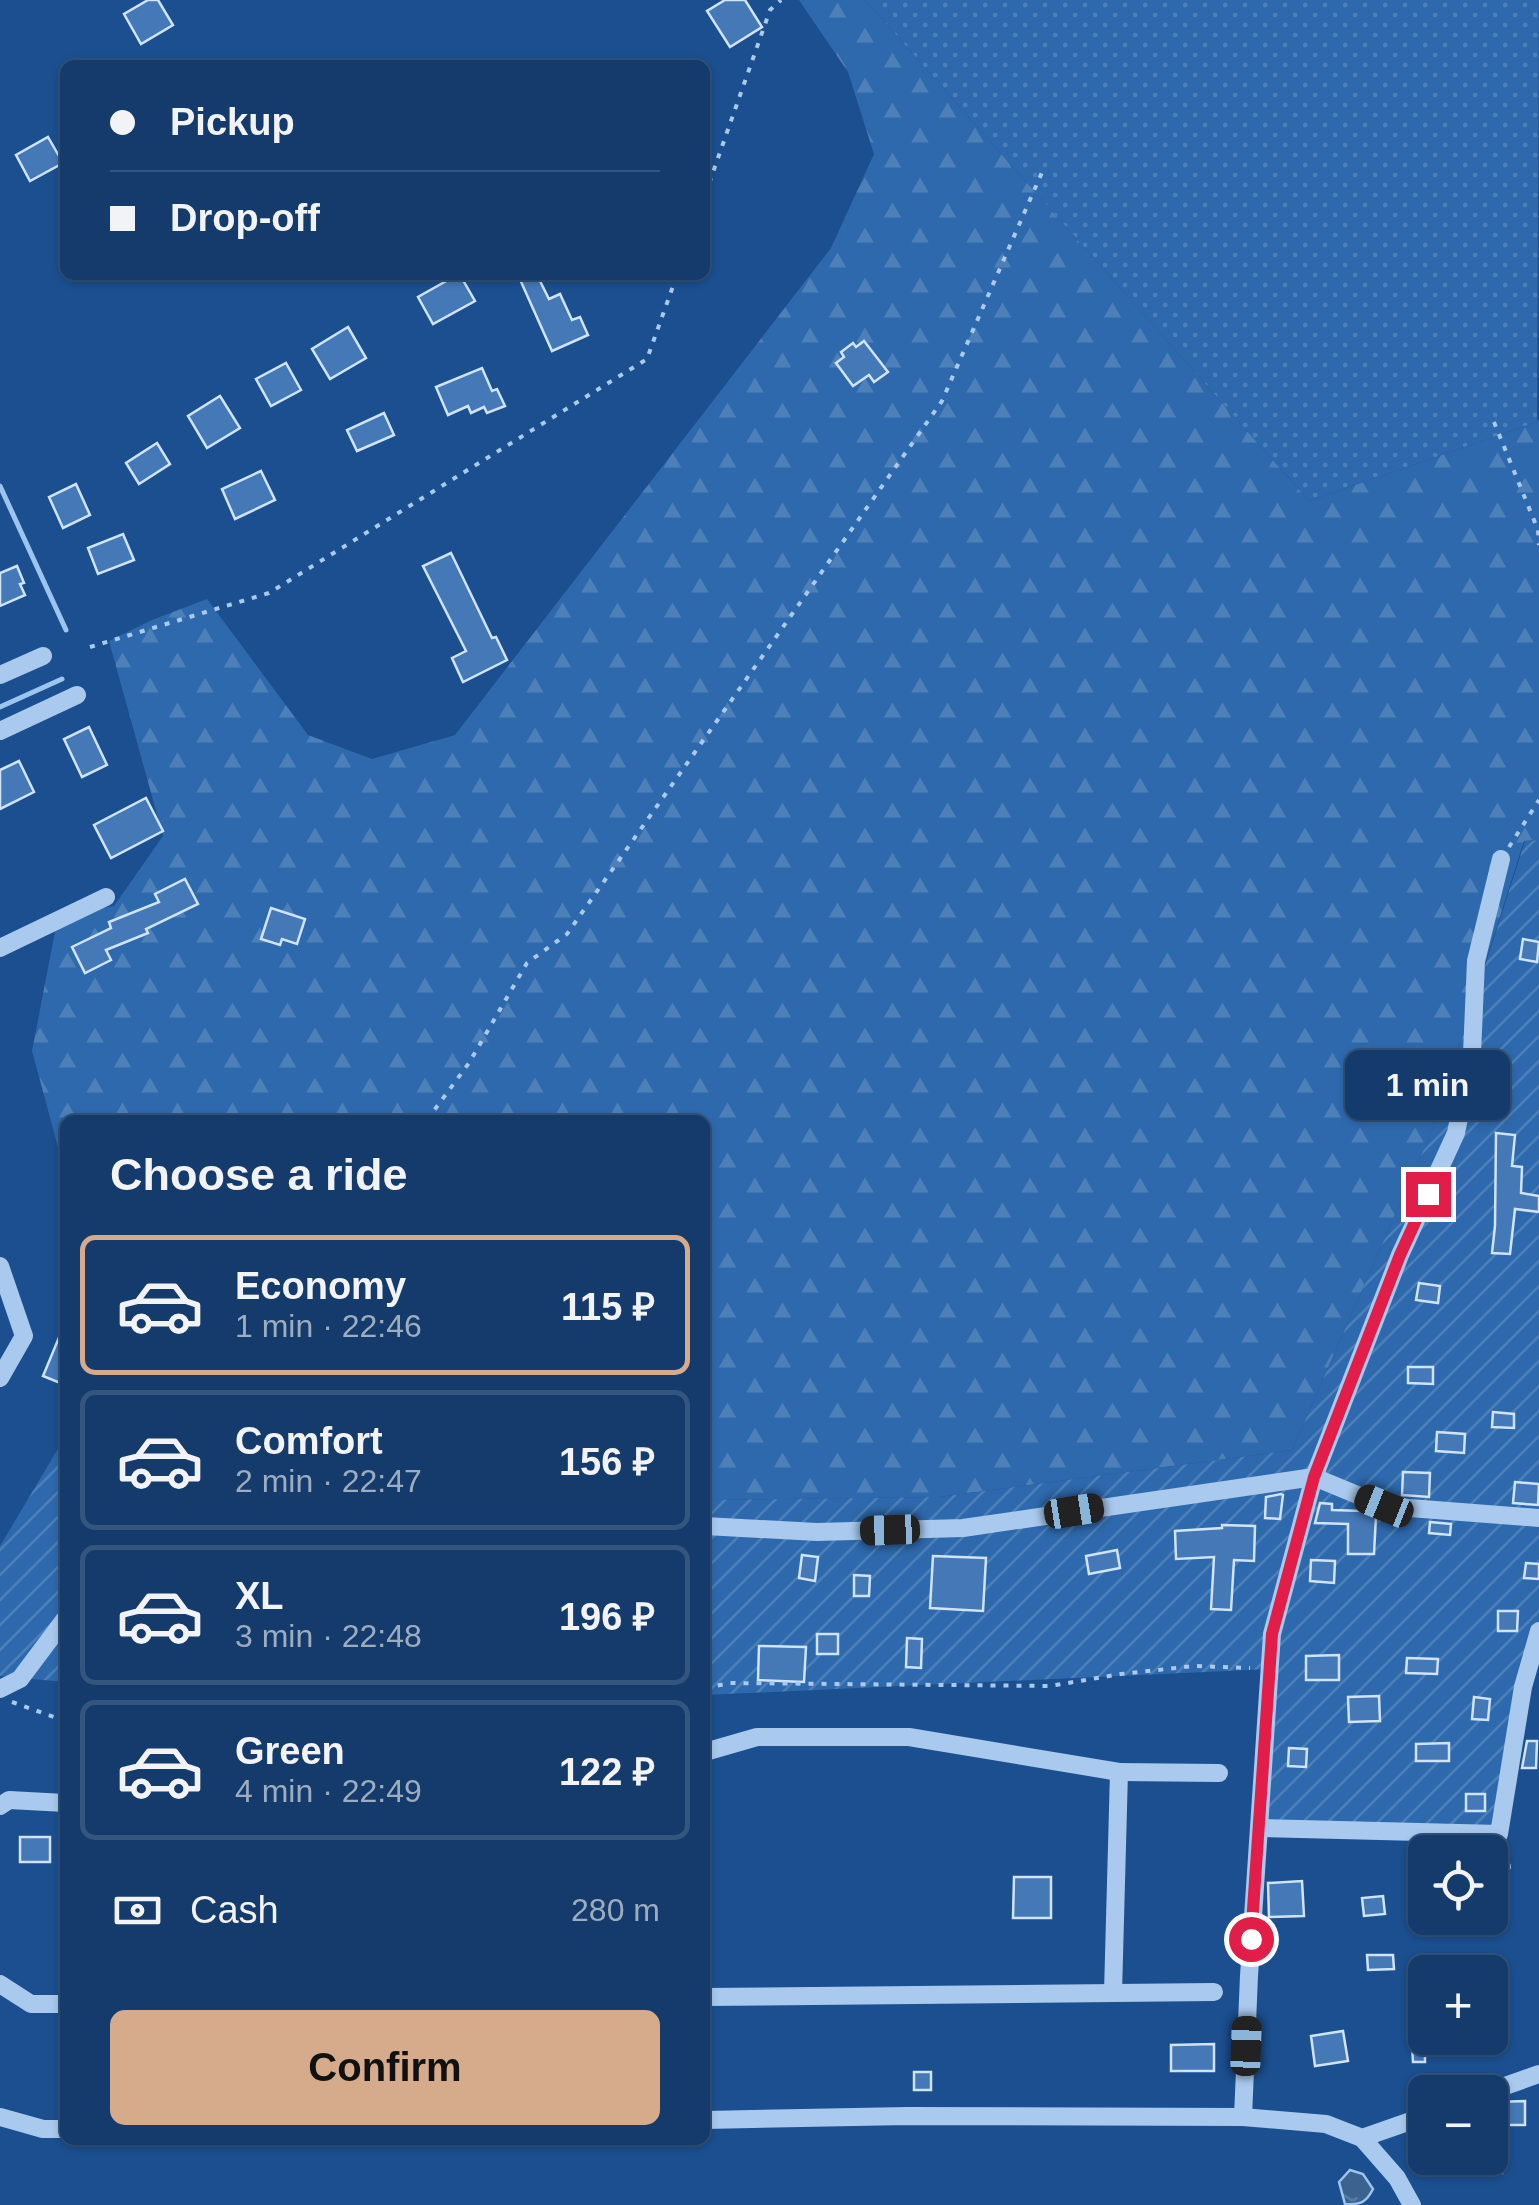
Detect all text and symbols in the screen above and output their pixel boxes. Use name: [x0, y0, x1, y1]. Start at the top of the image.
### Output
text: Pickup: [170, 101, 295, 143]
text: Drop-off: [170, 197, 320, 239]
callout: 1 min: [1346, 1049, 1510, 1119]
text: 1 min: [1386, 1067, 1469, 1103]
text: Choose a ride: [110, 1149, 408, 1200]
route end: [1406, 1172, 1451, 1217]
icon: car: [115, 1260, 205, 1350]
text: Economy: [235, 1265, 406, 1307]
text: 115 ₽: [561, 1286, 655, 1328]
text: 1 min · 22:46: [235, 1308, 422, 1344]
icon: car: [115, 1415, 205, 1505]
text: Comfort: [235, 1420, 383, 1462]
text: 156 ₽: [559, 1441, 655, 1483]
text: 2 min · 22:47: [235, 1463, 422, 1499]
car: [1351, 1481, 1417, 1531]
car: [1042, 1491, 1106, 1531]
car: [859, 1514, 921, 1546]
icon: car: [115, 1570, 205, 1660]
text: XL: [235, 1575, 284, 1617]
text: 196 ₽: [559, 1596, 655, 1638]
text: 3 min · 22:48: [235, 1618, 422, 1654]
icon: car: [115, 1725, 205, 1815]
text: Green: [235, 1730, 345, 1772]
text: 122 ₽: [559, 1751, 655, 1793]
text: 4 min · 22:49: [235, 1773, 422, 1809]
map controls: [1408, 1835, 1508, 2175]
button: locate: [1408, 1835, 1508, 1935]
icon: cash: [110, 1883, 165, 1938]
text: Cash: [190, 1889, 279, 1931]
text: 280 m: [571, 1892, 660, 1928]
route start: [1229, 1917, 1274, 1962]
button: +: [1408, 1955, 1508, 2055]
button: Confirm: [110, 2010, 660, 2125]
car: [1230, 2015, 1262, 2077]
button: −: [1408, 2075, 1508, 2175]

